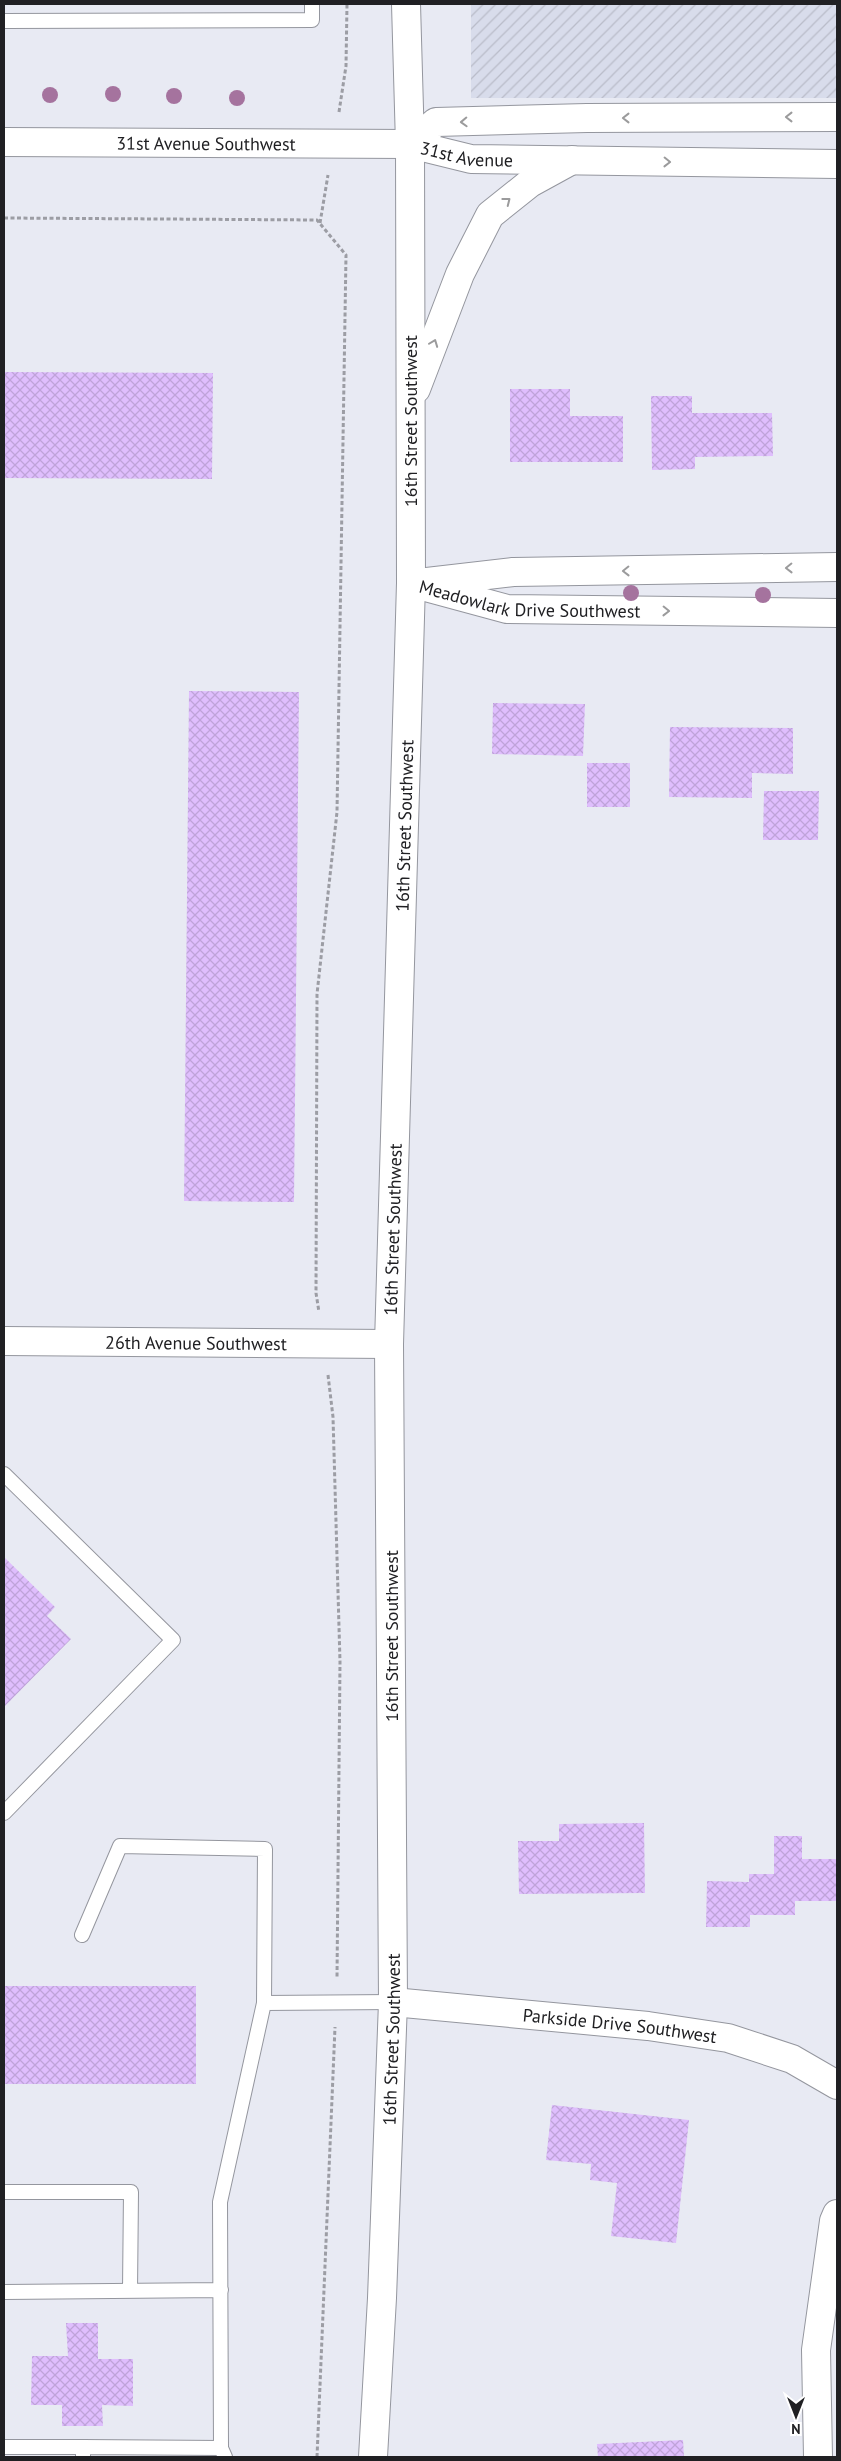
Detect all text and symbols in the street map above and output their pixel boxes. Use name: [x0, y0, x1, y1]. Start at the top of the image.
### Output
one-way arrow: [784, 112, 792, 122]
one-way arrow: [622, 113, 630, 123]
one-way arrow: [459, 116, 467, 127]
street label: 31st Avenue Southwest: [116, 131, 296, 155]
street label: 31st Avenue: [418, 135, 513, 171]
one-way arrow: [663, 156, 671, 167]
one-way arrow: [502, 197, 511, 206]
street label: 16th Street Southwest: [399, 335, 422, 507]
one-way arrow: [427, 339, 438, 348]
one-way arrow: [784, 563, 792, 573]
one-way arrow: [622, 565, 630, 576]
street label: Meadowlark Drive Southwest: [417, 574, 641, 622]
one-way arrow: [663, 606, 671, 616]
street label: 16th Street Southwest: [390, 739, 418, 912]
street label: 16th Street Southwest: [378, 1143, 406, 1316]
street label: 26th Avenue Southwest: [105, 1330, 287, 1355]
street label: 16th Street Southwest: [380, 1550, 403, 1722]
street label: 16th Street Southwest: [377, 1953, 405, 2126]
street label: Parkside Drive Southwest: [522, 2003, 718, 2048]
north arrow: [771, 2391, 821, 2441]
text: N: [791, 2420, 801, 2438]

